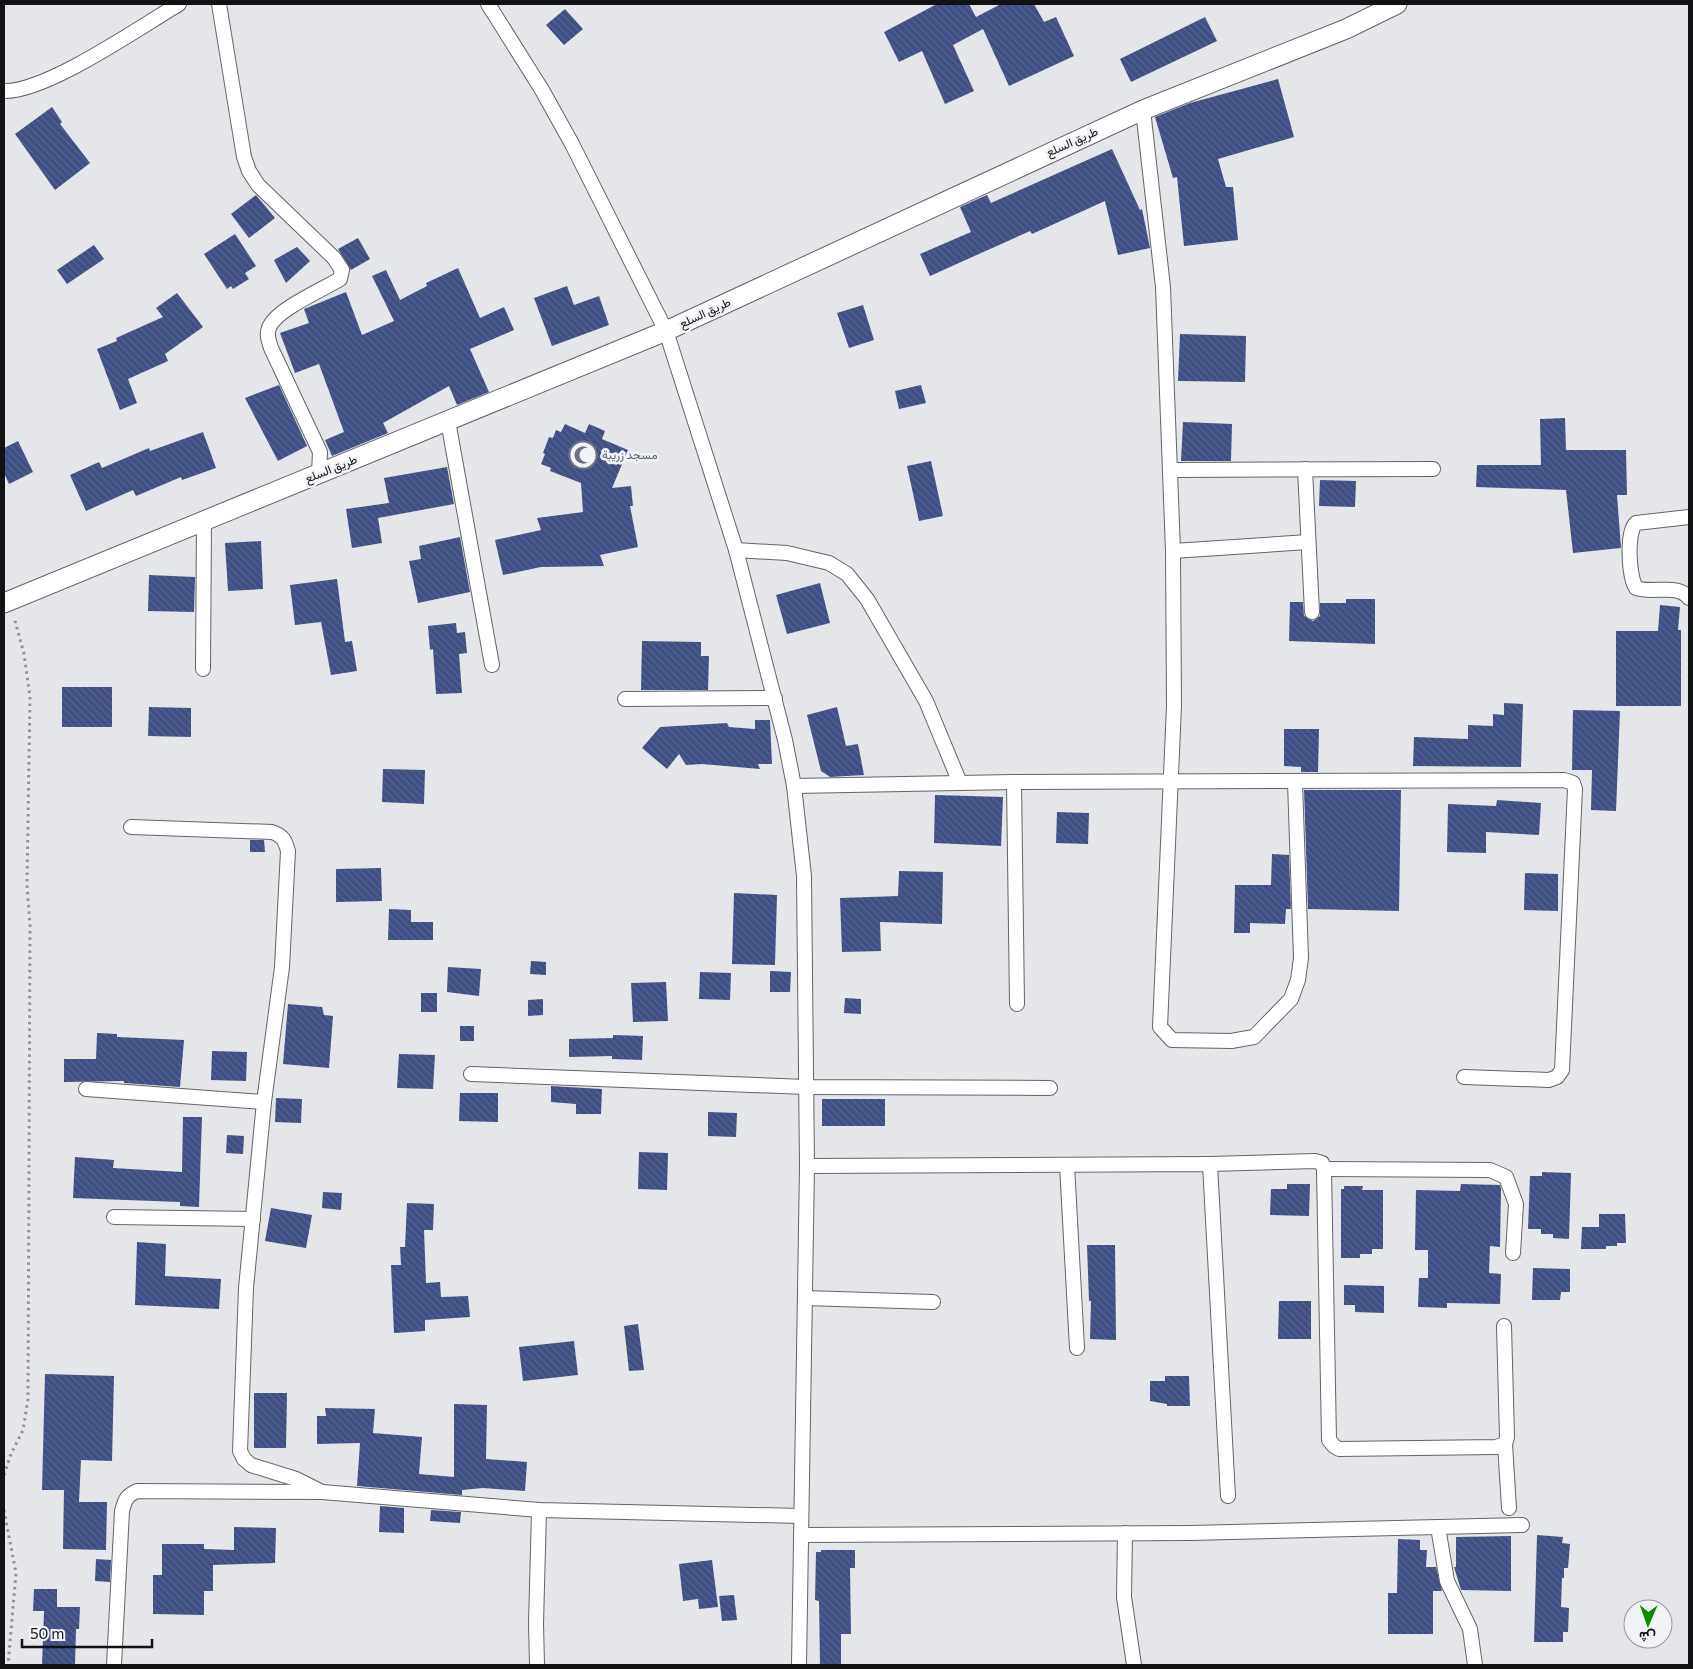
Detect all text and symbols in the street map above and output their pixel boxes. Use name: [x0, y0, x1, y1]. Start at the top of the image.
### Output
street label: طريق السلع: [1044, 123, 1101, 161]
street label: طريق السلع: [677, 294, 734, 333]
mosque icon: مسجد زريبة: [568, 440, 598, 470]
place label: مسجد زريبة: [602, 447, 658, 463]
street label: طريق السلع: [302, 451, 360, 488]
north arrow: [1623, 1599, 1673, 1649]
scale bar: [22, 1616, 152, 1648]
text: 50 m: [30, 1624, 64, 1642]
text: ش: [1639, 1628, 1656, 1646]

